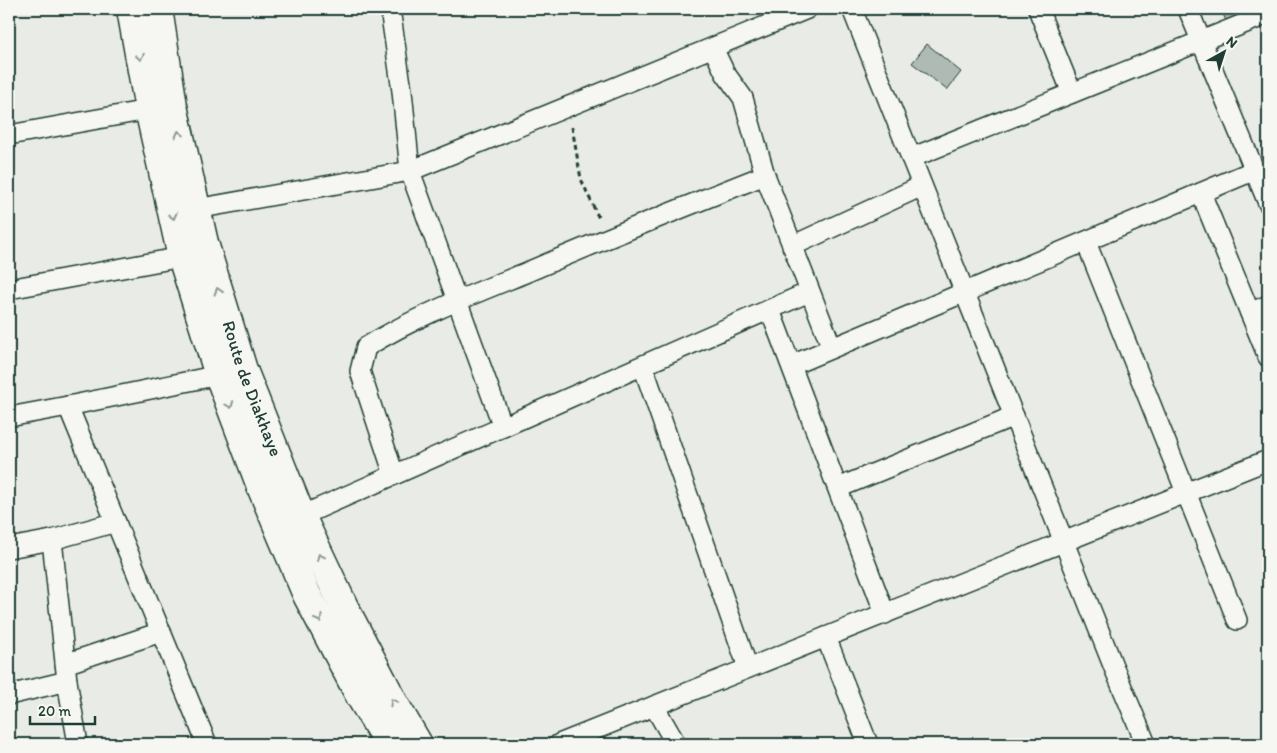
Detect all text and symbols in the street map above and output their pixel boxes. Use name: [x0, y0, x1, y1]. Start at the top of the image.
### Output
north arrow: [1200, 28, 1250, 78]
text: N: [1223, 33, 1241, 52]
one-way arrow: [134, 52, 144, 61]
one-way arrow: [174, 129, 185, 138]
one-way arrow: [167, 211, 178, 220]
one-way arrow: [214, 288, 224, 296]
street label: Route de Diakhaye: [218, 318, 287, 460]
one-way arrow: [224, 400, 234, 408]
one-way arrow: [316, 553, 327, 562]
one-way arrow: [313, 614, 323, 623]
scale bar: [30, 693, 95, 725]
one-way arrow: [390, 699, 400, 708]
text: 20 m: [38, 702, 72, 720]

